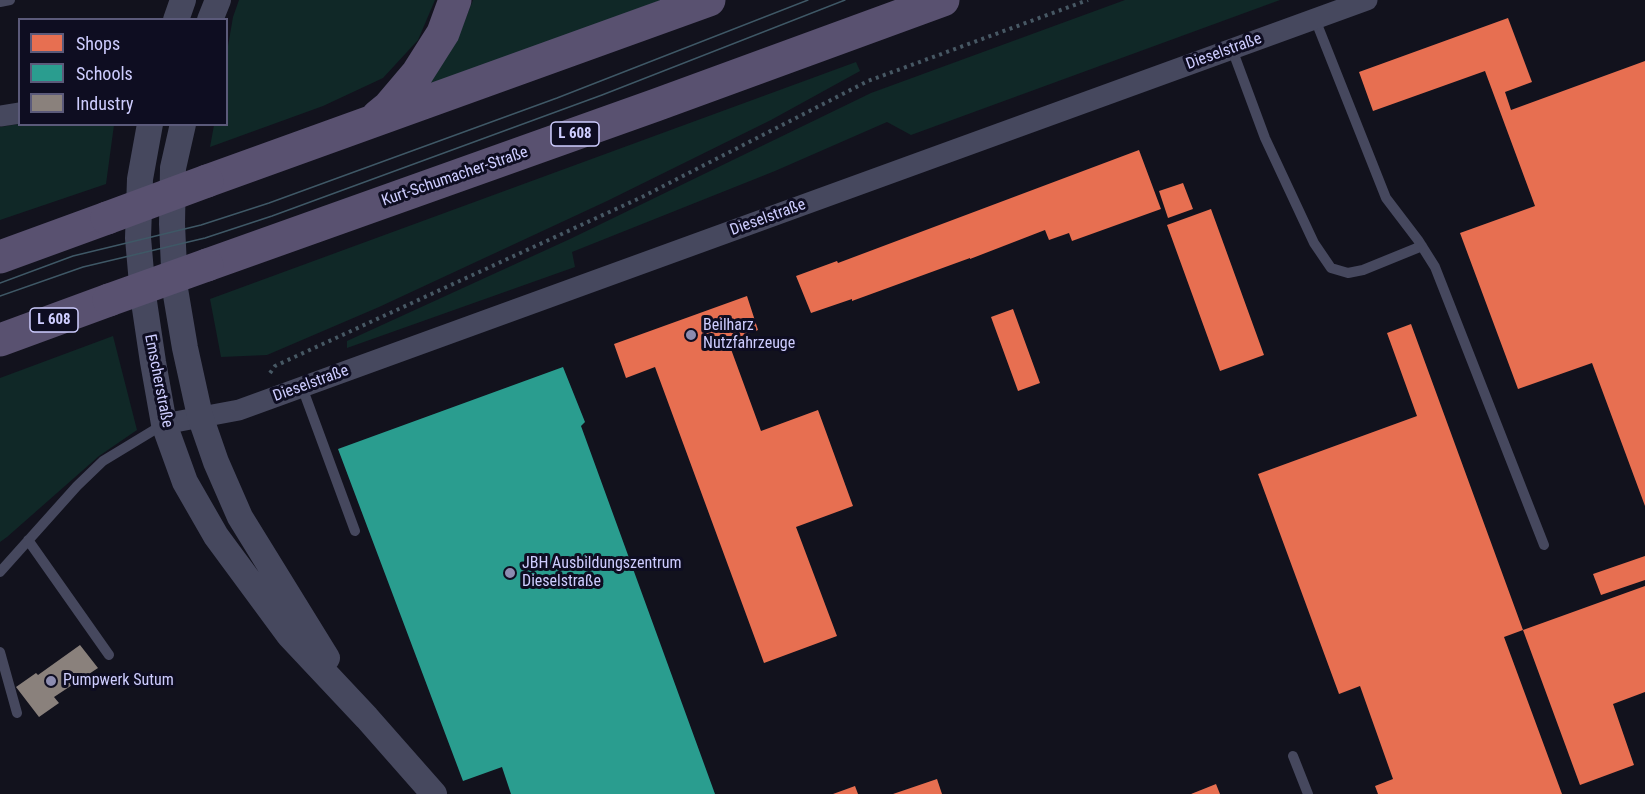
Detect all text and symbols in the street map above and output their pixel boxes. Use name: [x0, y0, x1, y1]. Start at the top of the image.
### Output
legend: [18, 18, 228, 126]
street label: Dieselstraße: [1184, 29, 1264, 75]
text: Shops: [76, 33, 120, 54]
text: Schools: [76, 63, 133, 84]
text: Industry: [76, 93, 134, 114]
road number: L 608: [551, 122, 599, 146]
street label: Kurt-Schumacher-Straße: [379, 143, 531, 211]
street label: Dieselstraße: [728, 195, 808, 241]
road number: L 608: [30, 308, 78, 332]
place label: Beilharz Nutzfahrzeuge: [703, 316, 795, 354]
marker: Beilharz Nutzfahrzeuge: [684, 328, 698, 342]
street label: Emscherstraße: [140, 333, 176, 429]
street label: Dieselstraße: [271, 361, 351, 407]
place label: JBH Ausbildungszentrum Dieselstraße: [522, 554, 682, 592]
marker: JBH Ausbildungszentrum Dieselstraße: [503, 566, 517, 580]
place label: Pumpwerk Sutum: [63, 671, 174, 691]
marker: Pumpwerk Sutum: [44, 674, 58, 688]

